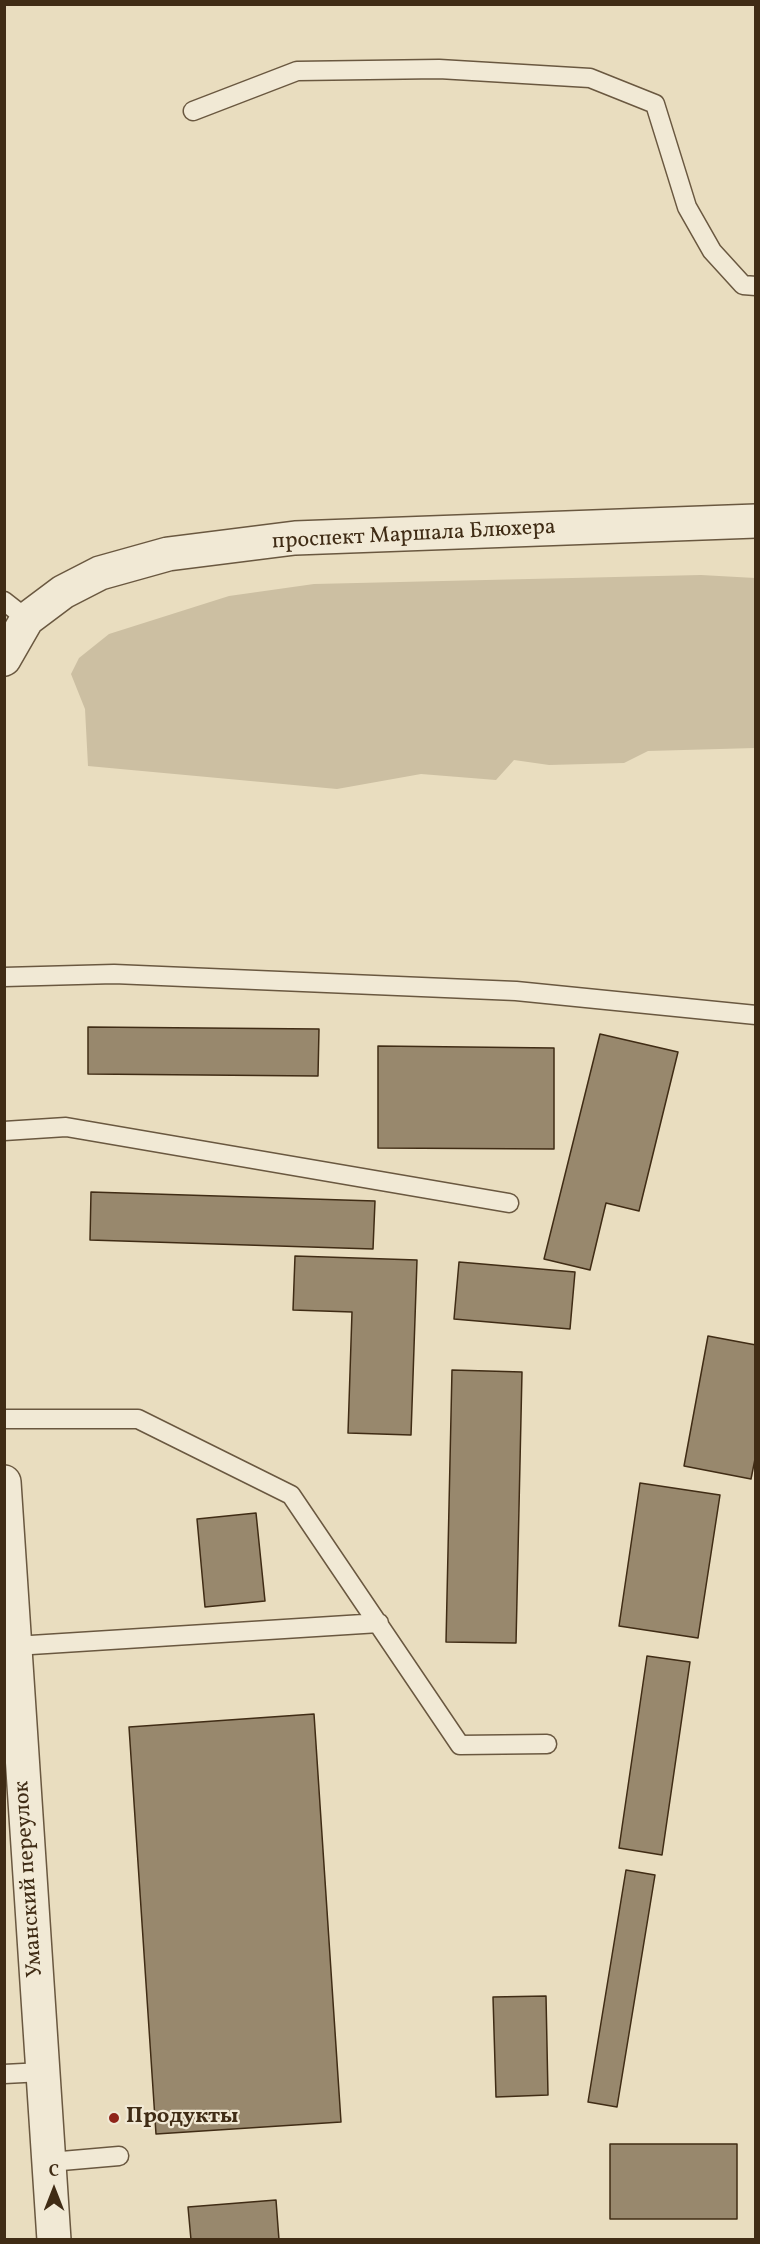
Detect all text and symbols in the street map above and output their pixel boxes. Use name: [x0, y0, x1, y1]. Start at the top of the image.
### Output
street label: проспект Маршала Блюхера: [271, 515, 557, 557]
street label: Уманский переулок: [10, 1780, 50, 1978]
place label: Продукты: [126, 2105, 238, 2131]
marker: Продукты: [107, 2111, 121, 2125]
north arrow: [24, 2160, 84, 2220]
text: С: [49, 2161, 59, 2183]

